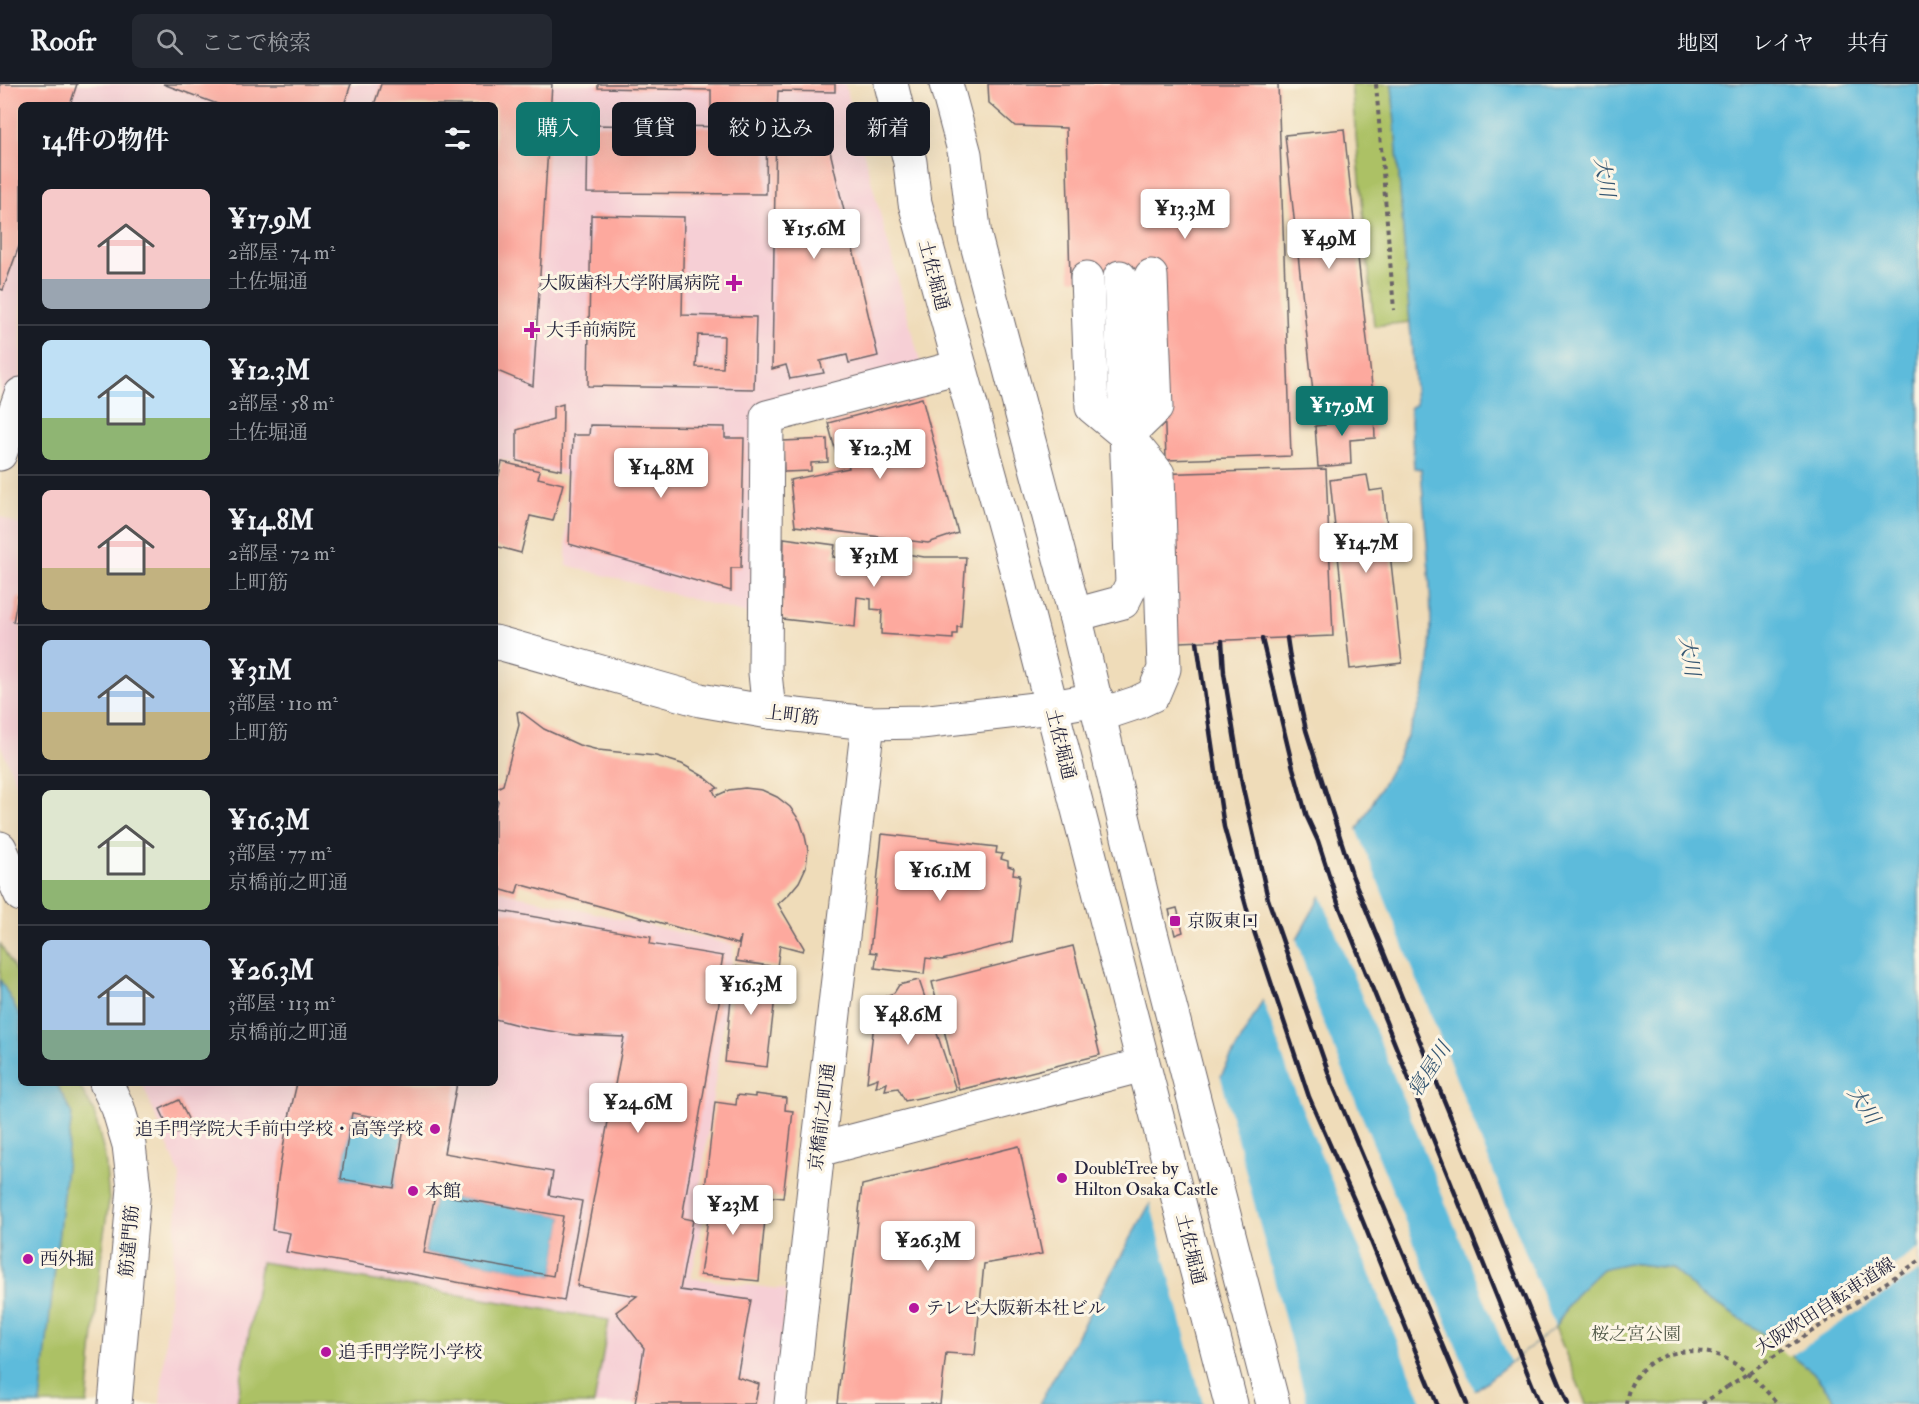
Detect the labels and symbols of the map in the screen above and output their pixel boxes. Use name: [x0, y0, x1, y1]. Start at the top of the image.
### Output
water label: 大川: [1589, 155, 1621, 201]
pin: ¥13.3M: [1136, 189, 1234, 240]
pin: ¥15.6M: [765, 209, 863, 260]
pin: ¥49M: [1293, 219, 1365, 270]
street label: 土佐堀通: [913, 237, 954, 313]
place label: 大阪歯科大学附属病院: [540, 272, 720, 295]
marker: 大阪歯科大学附属病院: [725, 274, 743, 292]
place label: 大手前病院: [546, 319, 636, 342]
marker: 大手前病院: [523, 321, 541, 339]
pin: ¥17.9M: [1293, 386, 1391, 437]
pin: ¥12.3M: [831, 429, 929, 480]
pin: ¥14.8M: [612, 448, 710, 499]
pin: ¥14.7M: [1317, 523, 1415, 574]
pin: ¥31M: [838, 537, 910, 588]
water label: 大川: [1674, 634, 1706, 680]
street label: 上町筋: [764, 701, 820, 730]
street label: 土佐堀通: [1041, 706, 1080, 782]
pin: ¥16.1M: [891, 851, 989, 902]
place label: 京阪東口: [1187, 910, 1259, 933]
marker: 京阪東口: [1168, 914, 1182, 928]
pin: ¥16.3M: [702, 965, 800, 1016]
pin: ¥48.6M: [859, 995, 957, 1046]
water label: 寝屋川: [1403, 1036, 1457, 1101]
street label: 京橋前之町通: [805, 1062, 840, 1172]
water label: 大川: [1842, 1082, 1886, 1131]
pin: ¥24.6M: [589, 1083, 687, 1134]
place label: 追手門学院大手前中学校・高等学校: [135, 1118, 423, 1141]
marker: 追手門学院大手前中学校・高等学校: [428, 1122, 442, 1136]
place label: DoubleTree by Hilton Osaka Castle: [1074, 1157, 1218, 1201]
marker: DoubleTree by Hilton Osaka Castle: [1055, 1171, 1069, 1185]
place label: 本館: [425, 1180, 461, 1203]
marker: 本館: [406, 1184, 420, 1198]
pin: ¥23M: [697, 1185, 769, 1236]
street label: 筋違門筋: [115, 1204, 144, 1278]
street label: 土佐堀通: [1171, 1211, 1210, 1287]
pin: ¥26.3M: [879, 1221, 977, 1272]
place label: 西外掘: [40, 1248, 94, 1271]
marker: 西外掘: [21, 1252, 35, 1266]
street label: 大阪吹田自転車道線: [1751, 1253, 1899, 1360]
place label: テレビ大阪新本社ビル: [926, 1297, 1106, 1320]
marker: テレビ大阪新本社ビル: [907, 1301, 921, 1315]
park label: 桜之宮公園: [1591, 1323, 1681, 1346]
place label: 追手門学院小学校: [338, 1341, 482, 1364]
marker: 追手門学院小学校: [319, 1345, 333, 1359]

